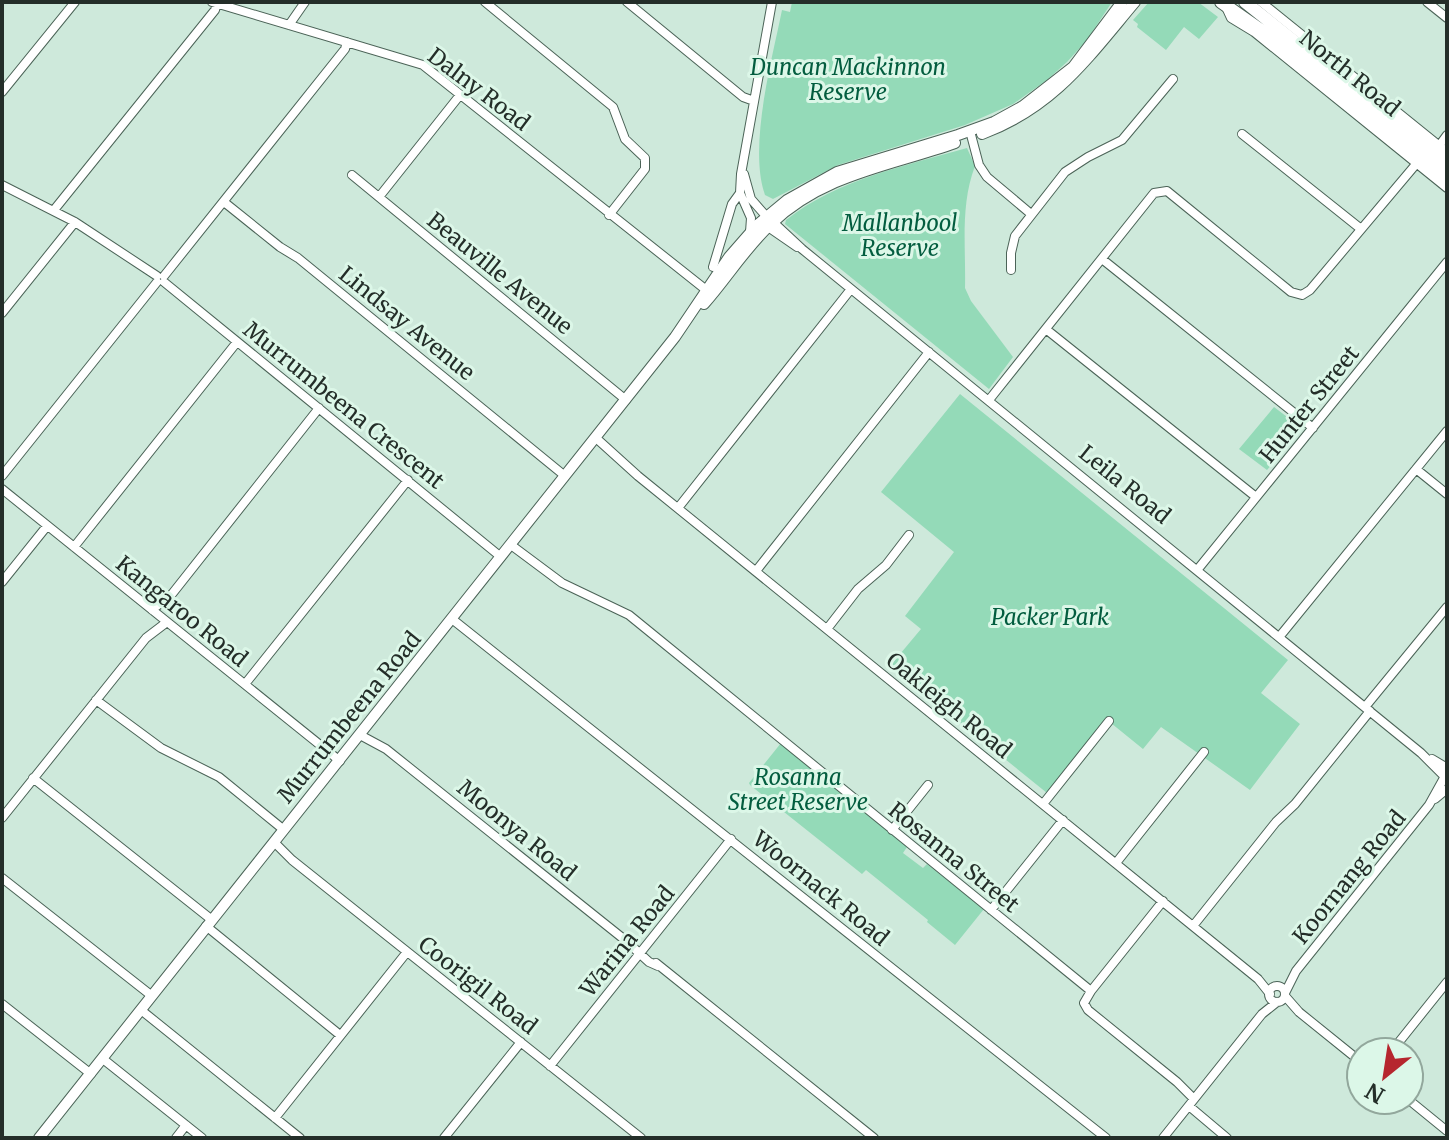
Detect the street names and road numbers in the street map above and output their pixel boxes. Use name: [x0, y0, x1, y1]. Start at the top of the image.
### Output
street label: North Road: [1294, 24, 1406, 122]
street label: Dalny Road: [422, 41, 536, 137]
street label: Beauville Avenue: [422, 206, 578, 340]
street label: Lindsay Avenue: [334, 260, 480, 386]
street label: Murrumbeena Crescent: [238, 315, 450, 495]
street label: Hunter Street: [1253, 339, 1365, 468]
street label: Leila Road: [1074, 439, 1176, 529]
street label: Kangaroo Road: [111, 549, 253, 673]
street label: Murrumbeena Road: [271, 626, 427, 808]
street label: Oakleigh Road: [881, 646, 1017, 764]
street label: Moonya Road: [452, 774, 582, 886]
street label: Rosanna Street: [883, 796, 1025, 918]
street label: Koornang Road: [1287, 804, 1411, 950]
street label: Woornack Road: [747, 824, 895, 951]
street label: Warina Road: [573, 880, 680, 1003]
street label: Coorigil Road: [413, 930, 543, 1040]

